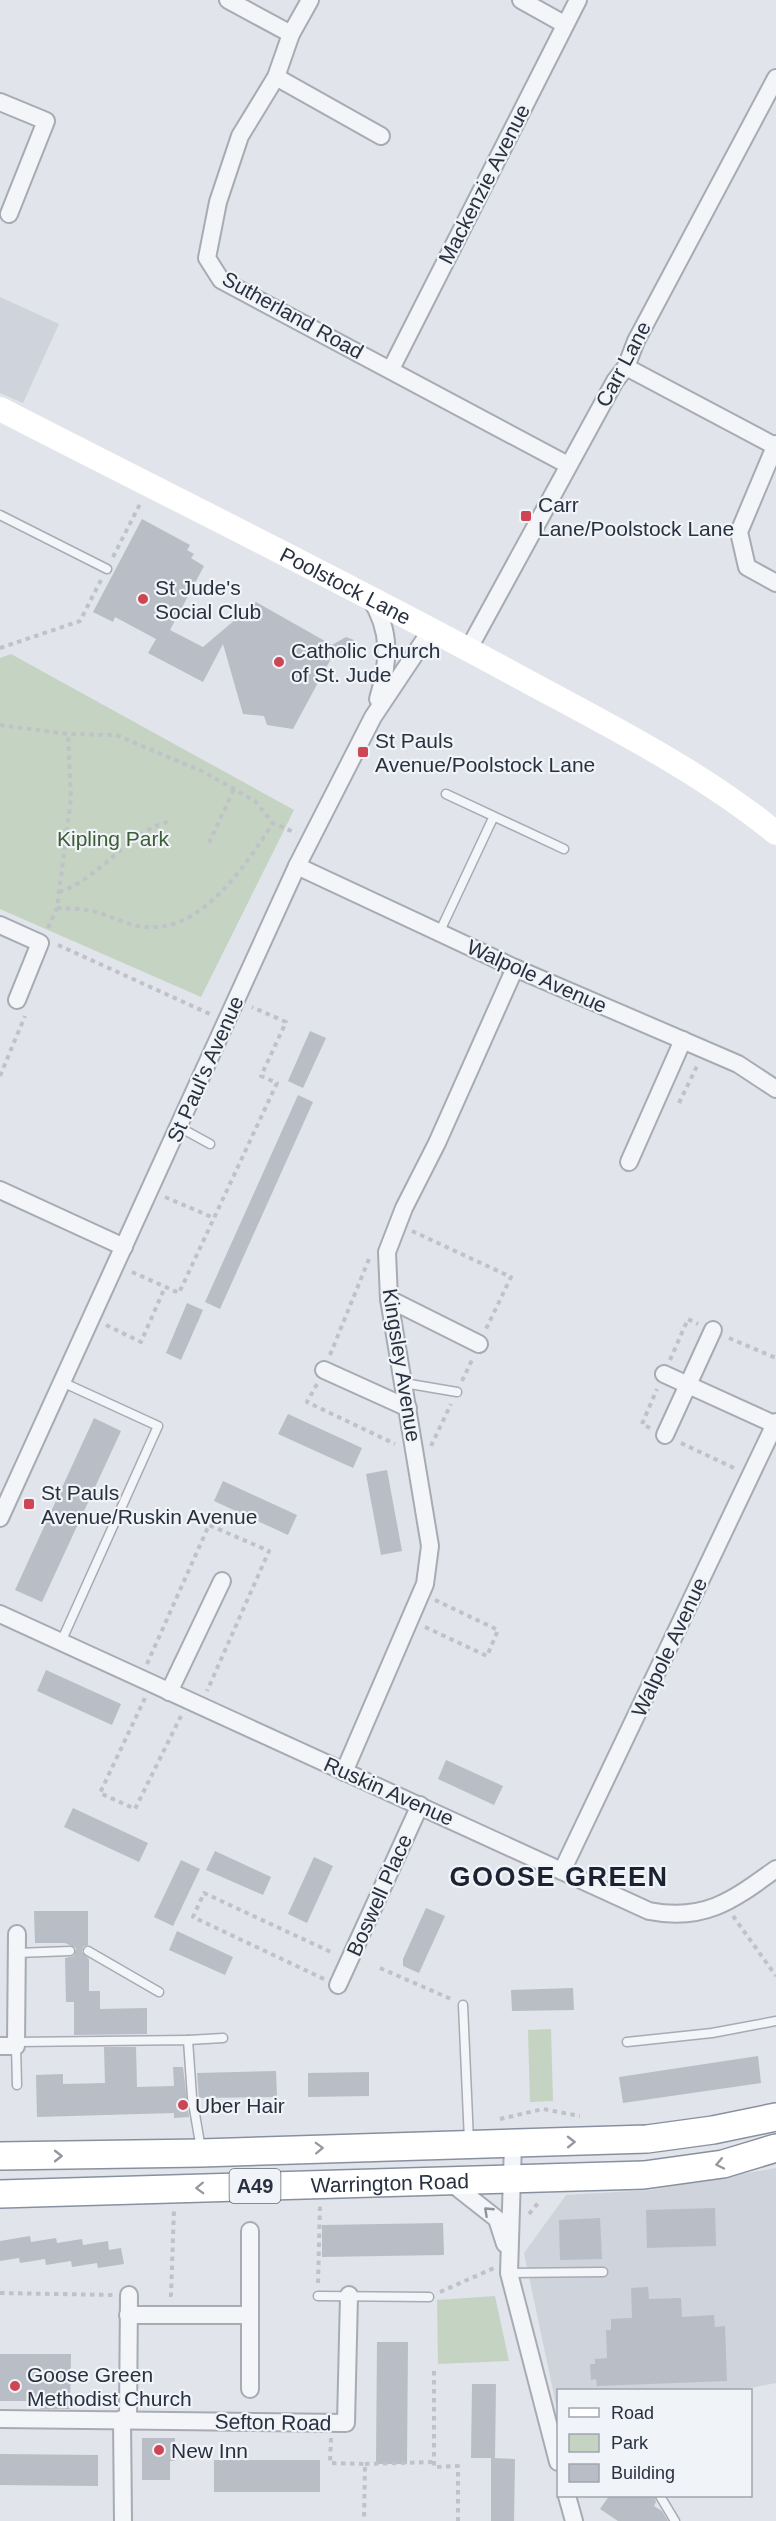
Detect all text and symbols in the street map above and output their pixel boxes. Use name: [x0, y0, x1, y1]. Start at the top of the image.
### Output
street label: Mackenzie Avenue: [434, 100, 534, 268]
street label: Sutherland Road: [218, 267, 368, 363]
street label: Carr Lane: [591, 317, 655, 411]
place label: Carr Lane/Poolstock Lane: [538, 493, 734, 540]
marker: Carr Lane/Poolstock Lane: [519, 509, 533, 523]
street label: Poolstock Lane: [277, 542, 415, 628]
place label: St Jude's Social Club: [155, 576, 261, 623]
marker: St Jude's Social Club: [136, 592, 150, 606]
place label: Catholic Church of St. Jude: [291, 639, 440, 686]
marker: Catholic Church of St. Jude: [272, 655, 286, 669]
place label: St Pauls Avenue/Poolstock Lane: [375, 729, 595, 776]
marker: St Pauls Avenue/Poolstock Lane: [356, 745, 370, 759]
park label: Kipling Park: [57, 827, 170, 850]
street label: Walpole Avenue: [464, 935, 610, 1017]
street label: St Paul's Avenue: [162, 992, 248, 1146]
street label: Kingsley Avenue: [379, 1287, 425, 1443]
place label: St Pauls Avenue/Ruskin Avenue: [41, 1481, 257, 1528]
marker: St Pauls Avenue/Ruskin Avenue: [22, 1497, 36, 1511]
street label: Walpole Avenue: [627, 1574, 711, 1720]
street label: Ruskin Avenue: [321, 1752, 457, 1830]
street label: Boswell Place: [342, 1831, 416, 1959]
district label: GOOSE GREEN: [449, 1862, 669, 1892]
place label: Uber Hair: [195, 2094, 285, 2117]
marker: Uber Hair: [176, 2098, 190, 2112]
one-way arrow: [567, 2135, 576, 2148]
one-way arrow: [315, 2142, 324, 2154]
one-way arrow: [54, 2150, 63, 2162]
one-way arrow: [715, 2157, 725, 2170]
road number: A49: [230, 2169, 280, 2203]
street label: Warrington Road: [310, 2169, 469, 2196]
one-way arrow: [195, 2182, 204, 2195]
one-way arrow: [484, 2207, 494, 2218]
place label: Goose Green Methodist Church: [27, 2363, 192, 2410]
marker: Goose Green Methodist Church: [8, 2379, 22, 2393]
legend: [557, 2389, 752, 2497]
text: Road: [611, 2403, 654, 2423]
street label: Sefton Road: [214, 2409, 332, 2435]
text: Park: [611, 2433, 649, 2453]
place label: New Inn: [171, 2439, 248, 2462]
marker: New Inn: [152, 2443, 166, 2457]
text: Building: [611, 2463, 675, 2483]

